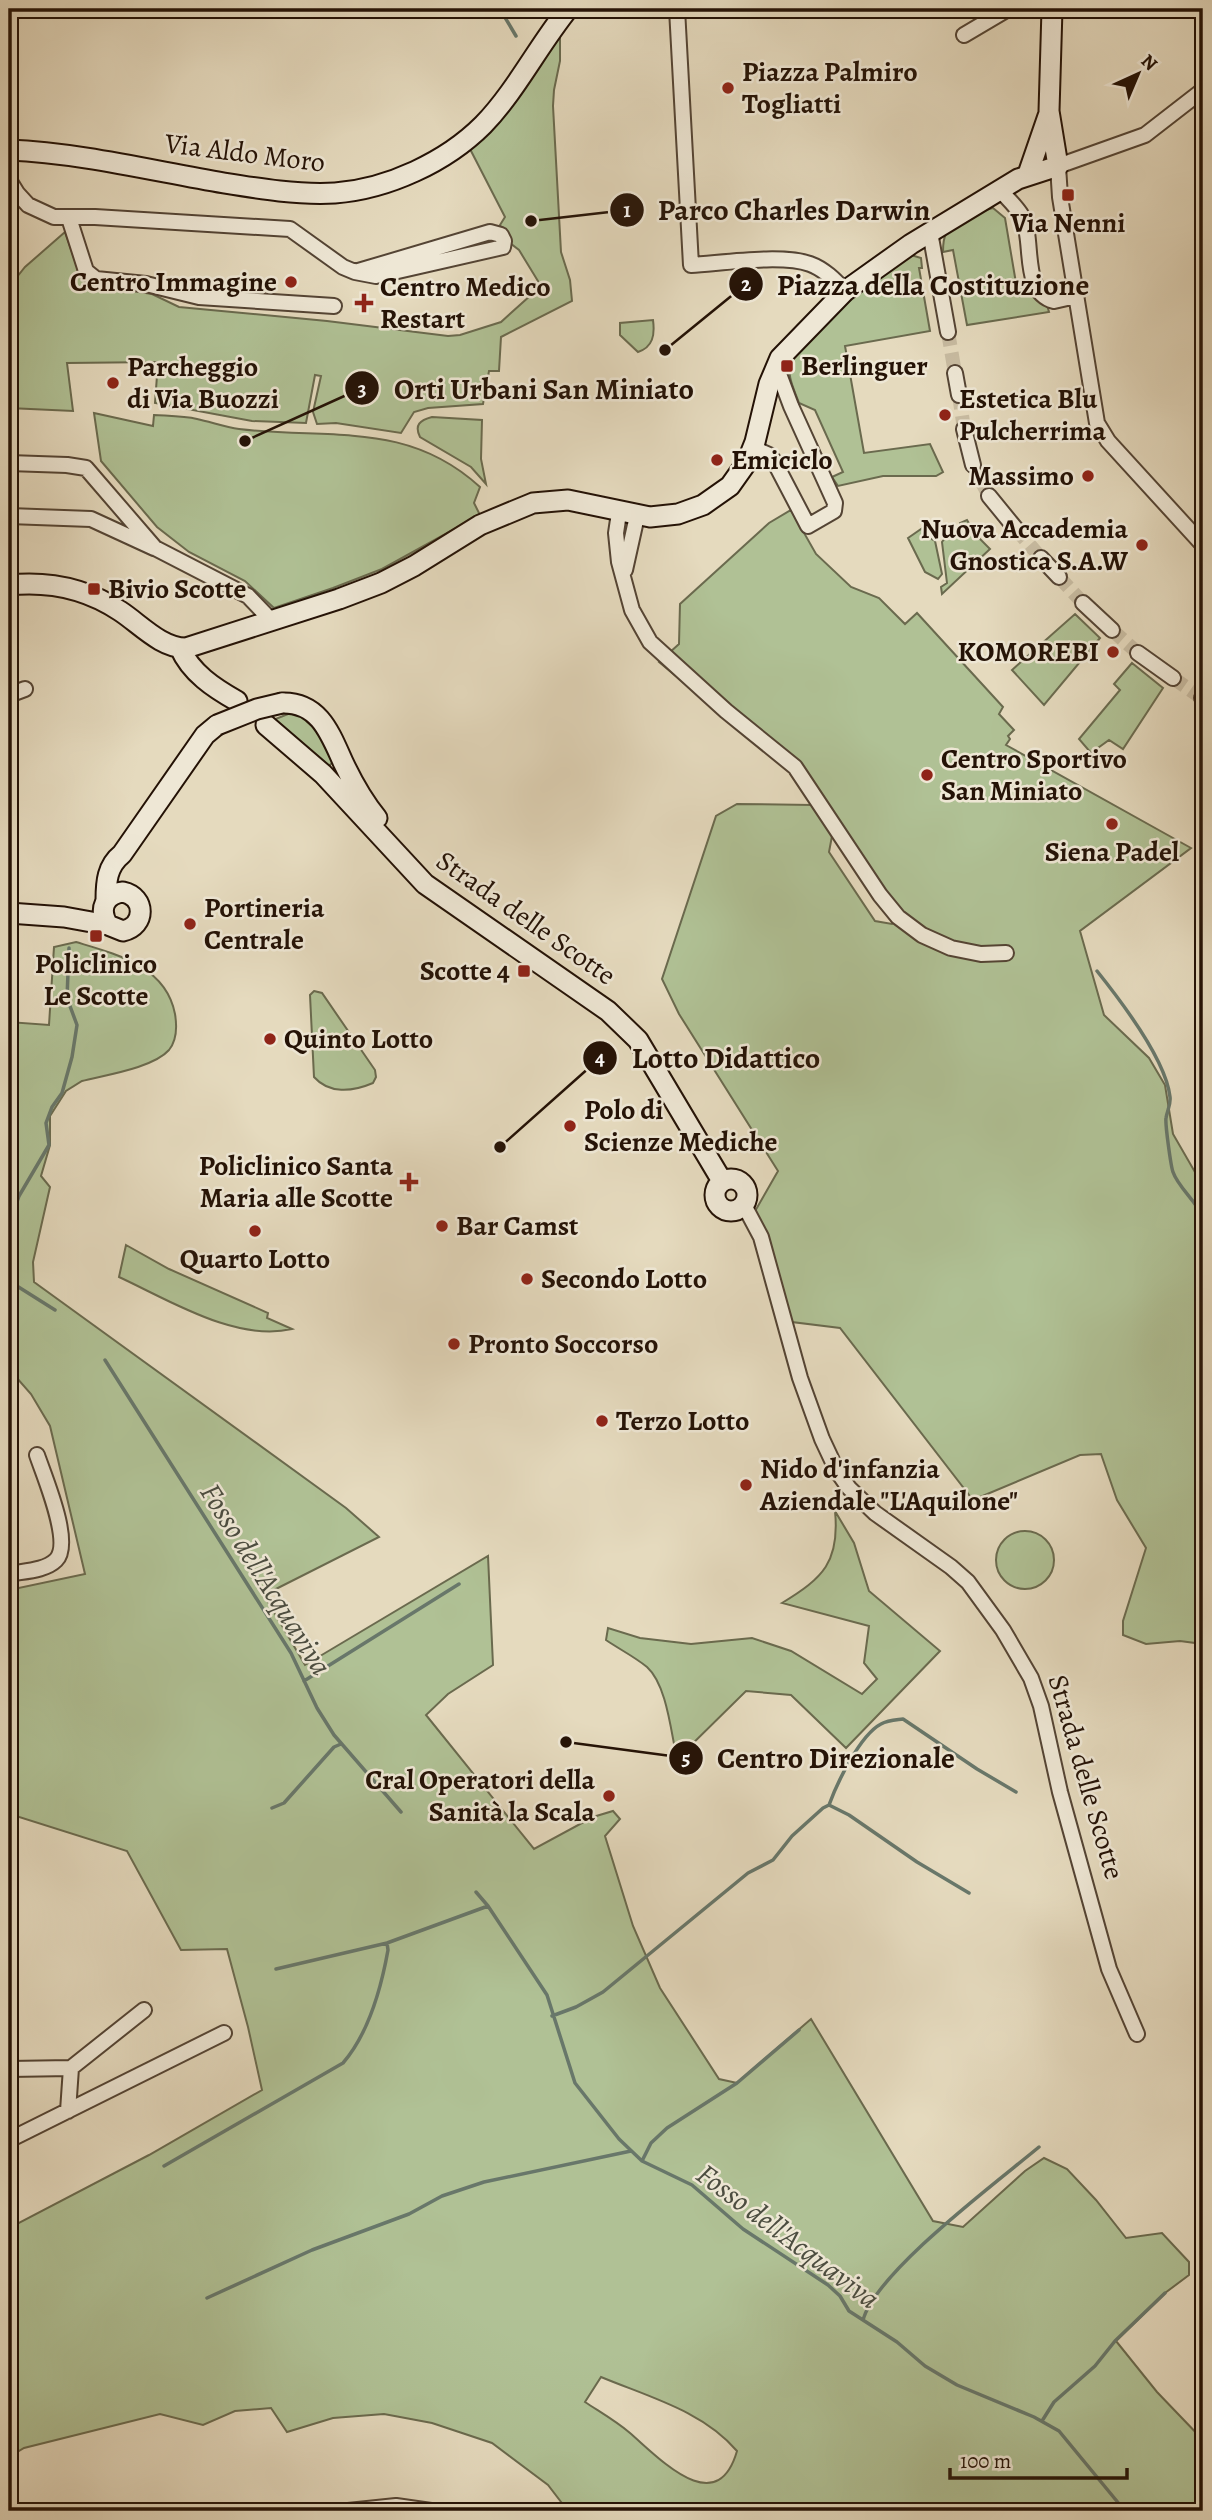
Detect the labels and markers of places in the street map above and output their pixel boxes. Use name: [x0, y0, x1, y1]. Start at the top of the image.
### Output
place label: Piazza Palmiro Togliatti: [742, 53, 918, 123]
marker: Piazza Palmiro Togliatti: [720, 80, 736, 96]
callout: Parco Charles Darwin: [609, 184, 945, 235]
marker: Via Nenni: [1060, 187, 1076, 203]
place label: Via Nenni: [1009, 204, 1126, 242]
callout: Piazza della Costituzione: [728, 259, 1104, 310]
place label: Centro Immagine: [70, 263, 277, 301]
place label: Centro Medico Restart: [380, 268, 551, 338]
marker: Centro Immagine: [283, 274, 299, 290]
marker: Centro Medico Restart: [354, 293, 374, 313]
place label: Berlinguer: [801, 347, 928, 385]
place label: Parcheggio di Via Buozzi: [127, 348, 279, 418]
marker: Berlinguer: [779, 358, 795, 374]
callout: Orti Urbani San Miniato: [345, 363, 708, 414]
marker: Parcheggio di Via Buozzi: [105, 375, 121, 391]
place label: Estetica Blu Pulcherrima: [959, 380, 1107, 450]
marker: Estetica Blu Pulcherrima: [937, 407, 953, 423]
place label: Emiciclo: [731, 441, 833, 479]
marker: Emiciclo: [709, 452, 725, 468]
place label: Massimo: [968, 457, 1074, 495]
marker: Massimo: [1080, 468, 1096, 484]
place label: Nuova Accademia Gnostica S.A.W: [920, 510, 1128, 580]
marker: Nuova Accademia Gnostica S.A.W: [1134, 537, 1150, 553]
place label: Bivio Scotte: [108, 570, 246, 608]
marker: Bivio Scotte: [86, 581, 102, 597]
place label: KOMOREBI: [957, 633, 1099, 671]
marker: KOMOREBI: [1105, 644, 1121, 660]
place label: Centro Sportivo San Miniato: [941, 740, 1127, 810]
marker: Centro Sportivo San Miniato: [919, 767, 935, 783]
marker: Siena Padel: [1104, 816, 1120, 832]
place label: Siena Padel: [1045, 833, 1180, 871]
place label: Portineria Centrale: [204, 889, 325, 959]
marker: Portineria Centrale: [182, 916, 198, 932]
marker: Policlinico Le Scotte: [88, 928, 104, 944]
place label: Policlinico Le Scotte: [35, 945, 157, 1015]
place label: Scotte 4: [420, 952, 510, 990]
marker: Scotte 4: [516, 963, 532, 979]
place label: Quinto Lotto: [284, 1020, 433, 1058]
marker: Quinto Lotto: [262, 1031, 278, 1047]
callout: Lotto Didattico: [583, 1032, 834, 1083]
place label: Polo di Scienze Mediche: [584, 1091, 778, 1161]
marker: Polo di Scienze Mediche: [562, 1118, 578, 1134]
place label: Policlinico Santa Maria alle Scotte: [199, 1147, 393, 1217]
marker: Policlinico Santa Maria alle Scotte: [399, 1172, 419, 1192]
place label: Bar Camst: [456, 1207, 578, 1245]
marker: Bar Camst: [434, 1218, 450, 1234]
marker: Quarto Lotto: [247, 1223, 263, 1239]
place label: Quarto Lotto: [180, 1240, 330, 1278]
place label: Secondo Lotto: [541, 1260, 707, 1298]
marker: Secondo Lotto: [519, 1271, 535, 1287]
place label: Pronto Soccorso: [468, 1325, 658, 1363]
marker: Pronto Soccorso: [446, 1336, 462, 1352]
place label: Terzo Lotto: [616, 1402, 750, 1440]
marker: Terzo Lotto: [594, 1413, 610, 1429]
place label: Nido d'infanzia Aziendale "L'Aquilone": [759, 1450, 1018, 1520]
marker: Nido d'infanzia Aziendale "L'Aquilone": [738, 1477, 754, 1493]
callout: Centro Direzionale: [668, 1732, 969, 1783]
place label: Cral Operatori della Sanità la Scala: [365, 1761, 595, 1831]
marker: Cral Operatori della Sanità la Scala: [601, 1788, 617, 1804]

